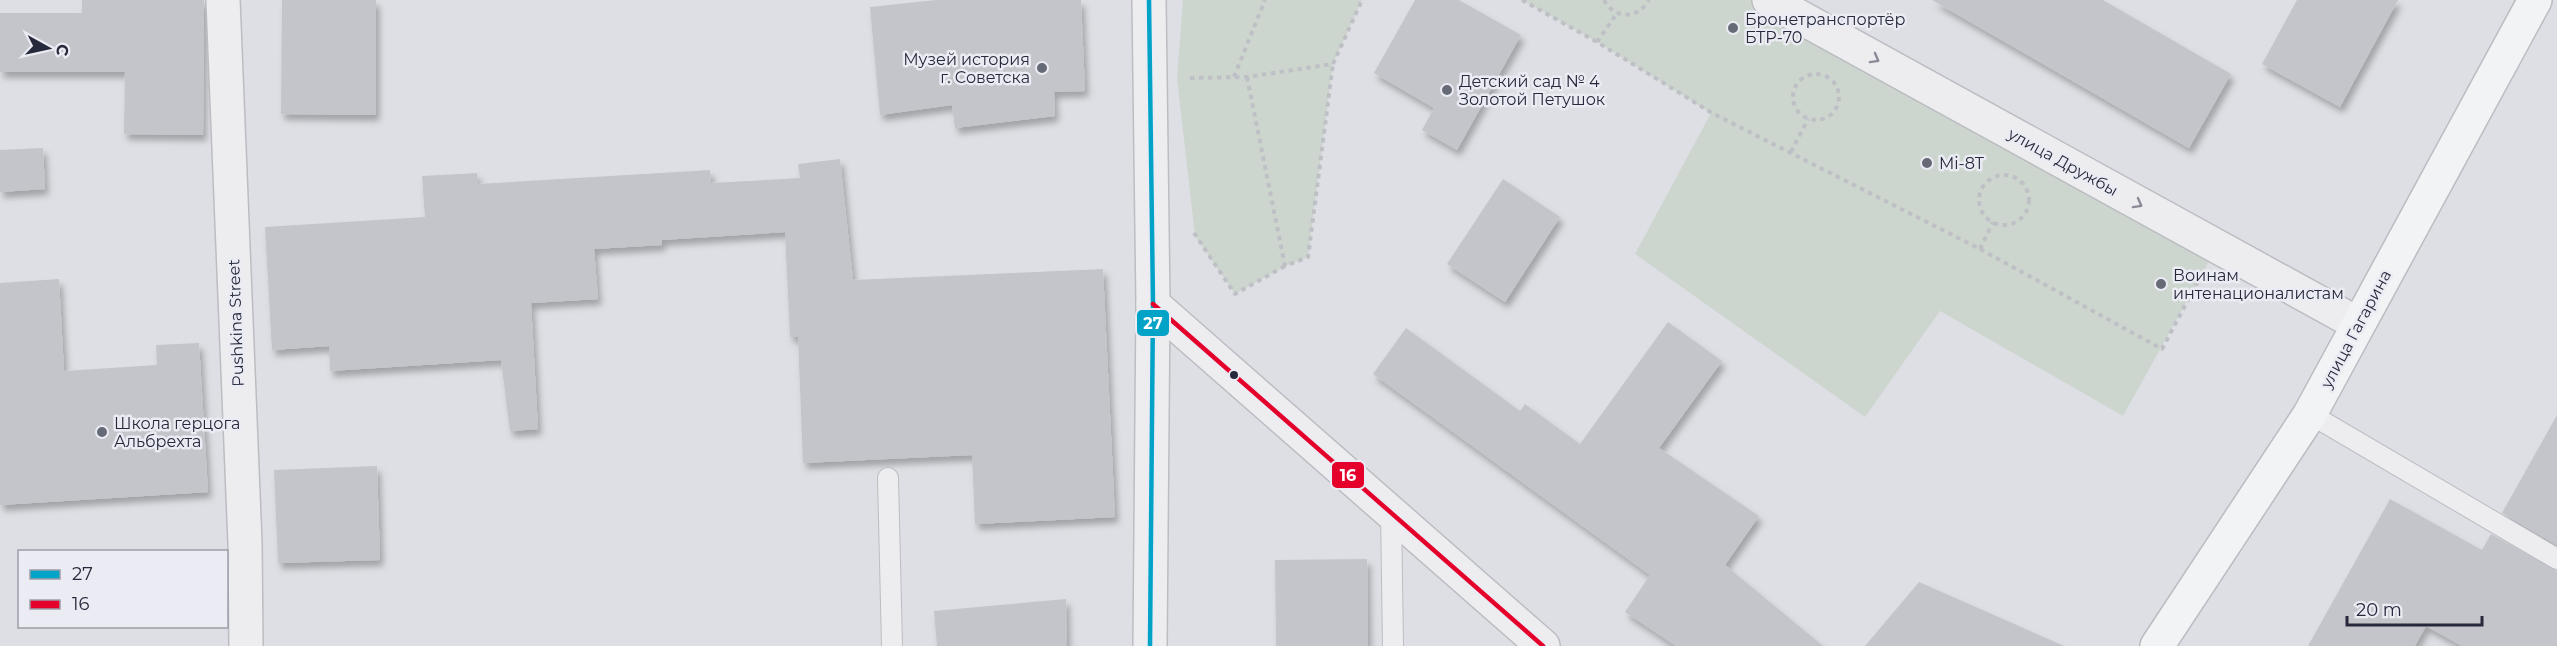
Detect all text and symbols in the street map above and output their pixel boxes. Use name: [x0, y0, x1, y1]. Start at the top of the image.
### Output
place label: Бронетранспортёр БТР-70: [1745, 10, 1905, 47]
north arrow: [18, 18, 78, 78]
marker: Бронетранспортёр БТР-70: [1726, 21, 1740, 35]
text: С: [52, 43, 73, 57]
place label: Музей история г. Советска: [903, 50, 1030, 87]
one-way arrow: [1869, 52, 1879, 63]
marker: Музей история г. Советска: [1035, 61, 1049, 75]
place label: Детский сад № 4 Золотой Петушок: [1459, 72, 1606, 109]
marker: Детский сад № 4 Золотой Петушок: [1440, 83, 1454, 97]
street label: улица Дружбы: [2004, 124, 2121, 200]
place label: Mi-8T: [1939, 154, 1985, 173]
marker: Mi-8T: [1920, 156, 1934, 170]
one-way arrow: [2132, 196, 2142, 208]
street label: Pushkina Street: [224, 258, 248, 387]
place label: Воинам интенационалистам: [2173, 266, 2344, 303]
street label: улица Гагарина: [2316, 267, 2395, 392]
marker: Воинам интенационалистам: [2154, 277, 2168, 291]
line badge: 27: [1136, 309, 1170, 337]
text: 27: [1143, 314, 1163, 333]
unlabelled marker: [1228, 369, 1240, 381]
place label: Школа герцога Альбрехта: [114, 414, 240, 451]
marker: Школа герцога Альбрехта: [95, 425, 109, 439]
line badge: 16: [1331, 461, 1365, 489]
text: 16: [1340, 466, 1356, 485]
legend: [18, 550, 228, 628]
text: 27: [72, 563, 93, 585]
scale bar: [2347, 589, 2482, 627]
text: 16: [72, 593, 89, 615]
text: 20 m: [2356, 599, 2402, 621]

